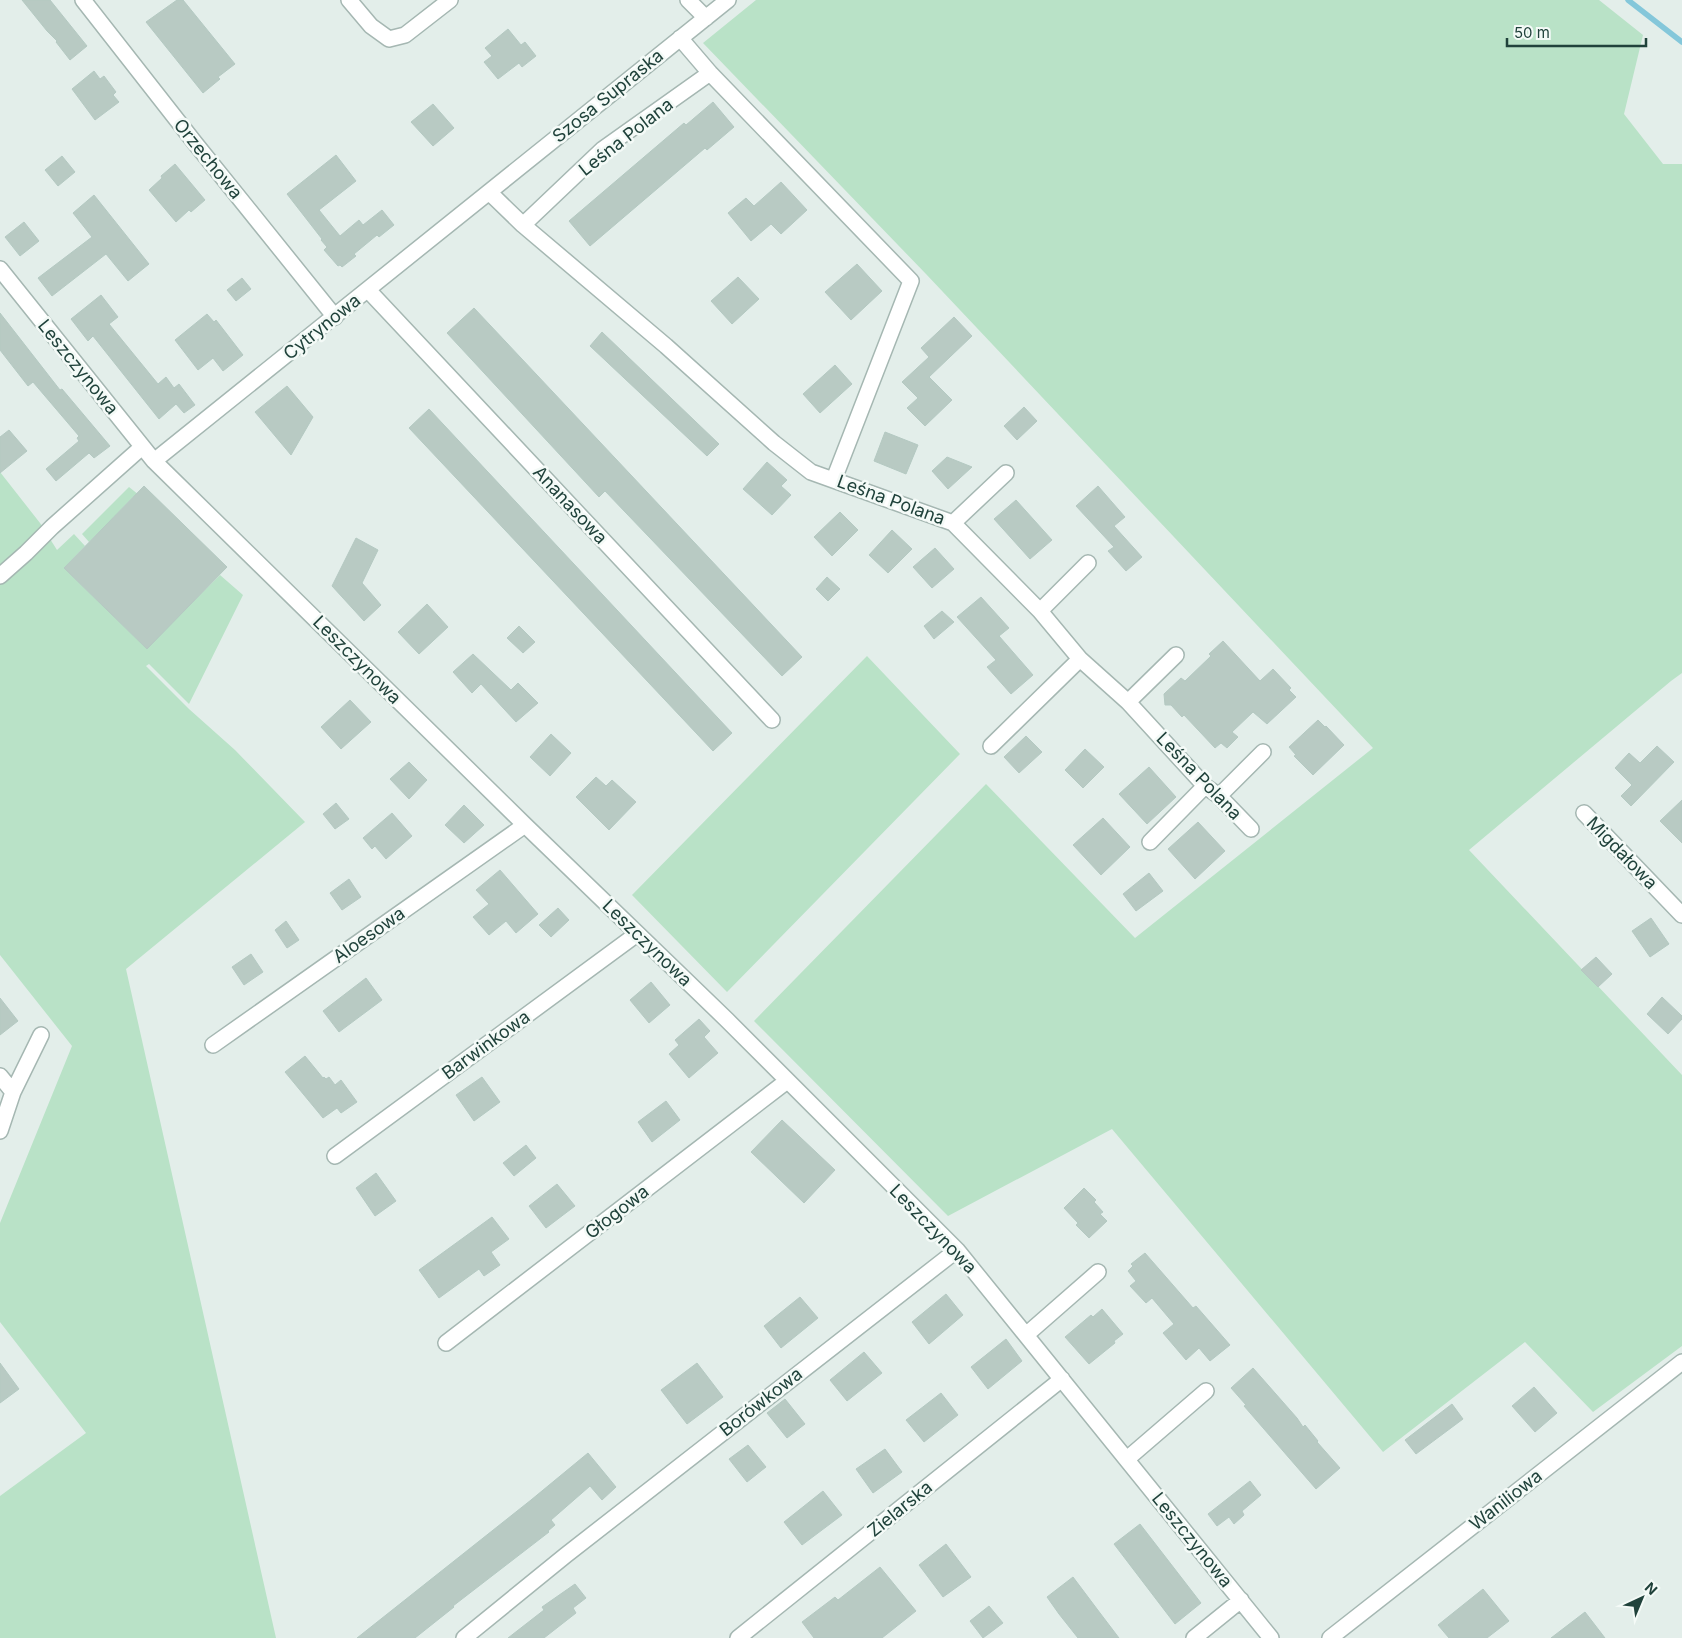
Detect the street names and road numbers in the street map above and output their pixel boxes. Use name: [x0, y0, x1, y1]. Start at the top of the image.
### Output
street label: Szosa Supraska: [548, 45, 667, 147]
street label: Leśna Polana: [575, 93, 677, 180]
street label: Orzechowa: [170, 114, 247, 203]
street label: Cytrynowa: [279, 289, 364, 364]
street label: Leszczynowa: [34, 315, 123, 418]
street label: Ananasowa: [529, 461, 612, 548]
street label: Leśna Polana: [834, 470, 948, 529]
street label: Leszczynowa: [309, 611, 406, 708]
street label: Leśna Polana: [1152, 728, 1246, 824]
street label: Migdałowa: [1583, 812, 1662, 893]
street label: Leszczynowa: [598, 895, 696, 990]
street label: Aloesowa: [329, 902, 409, 967]
street label: Barwinkowa: [438, 1006, 534, 1083]
street label: Głogowa: [581, 1180, 653, 1243]
street label: Leszczynowa: [886, 1180, 981, 1278]
street label: Borówkowa: [715, 1363, 806, 1440]
street label: Waniliowa: [1465, 1465, 1546, 1534]
street label: Zielarska: [863, 1476, 936, 1541]
street label: Leszczynowa: [1148, 1488, 1237, 1591]

